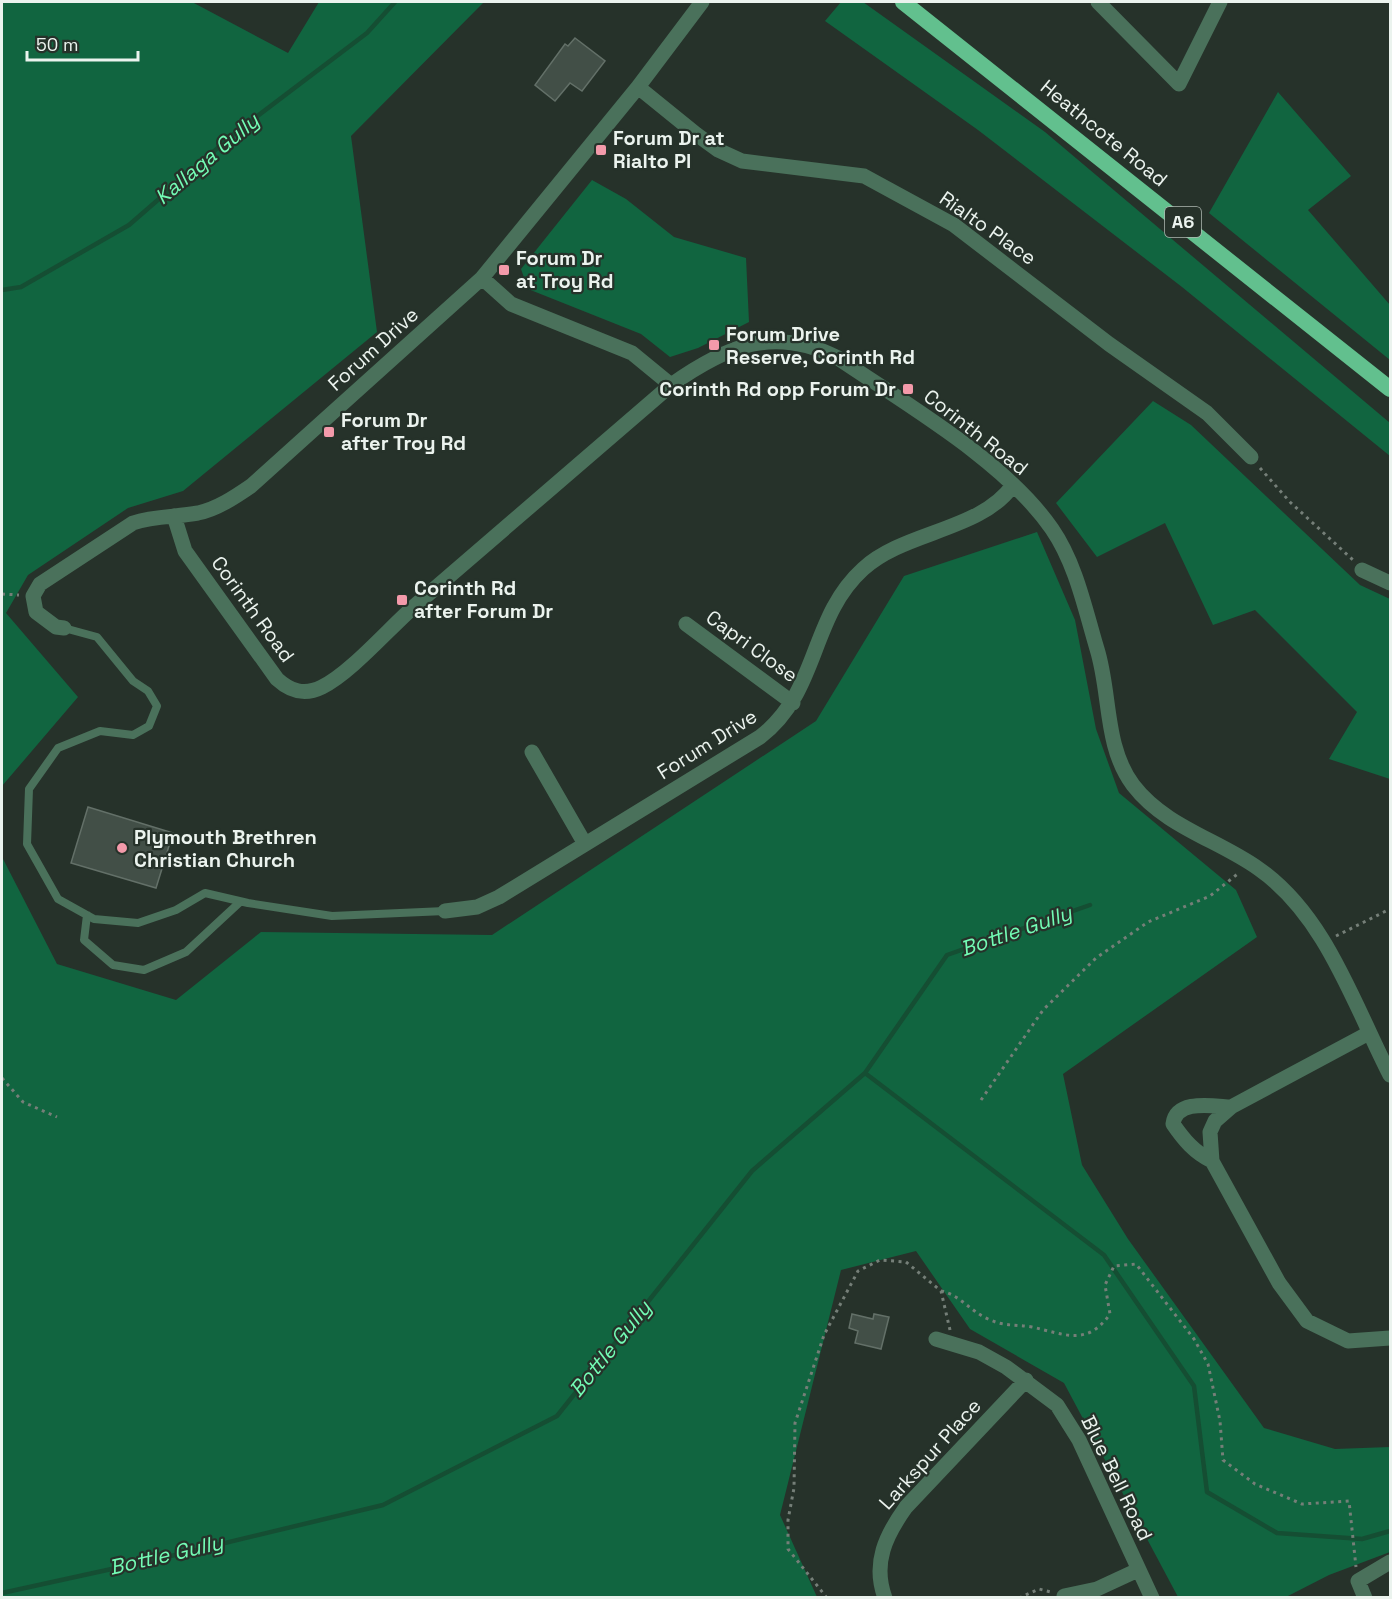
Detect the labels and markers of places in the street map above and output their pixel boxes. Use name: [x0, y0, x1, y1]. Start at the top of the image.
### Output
place label: Forum Dr at Rialto Pl: [613, 125, 725, 174]
marker: Forum Dr at Rialto Pl: [594, 143, 608, 157]
place label: Forum Dr at Troy Rd: [516, 245, 613, 294]
marker: Forum Dr at Troy Rd: [497, 263, 511, 277]
place label: Forum Drive Reserve, Corinth Rd: [726, 321, 915, 370]
marker: Forum Drive Reserve, Corinth Rd: [707, 338, 721, 352]
place label: Corinth Rd opp Forum Dr: [659, 376, 896, 402]
marker: Corinth Rd opp Forum Dr: [901, 382, 915, 396]
place label: Forum Dr after Troy Rd: [341, 407, 466, 456]
marker: Forum Dr after Troy Rd: [322, 425, 336, 439]
place label: Corinth Rd after Forum Dr: [414, 575, 553, 624]
marker: Corinth Rd after Forum Dr: [395, 593, 409, 607]
place label: Plymouth Brethren Christian Church: [134, 824, 317, 873]
marker: Plymouth Brethren Christian Church: [115, 841, 129, 855]

